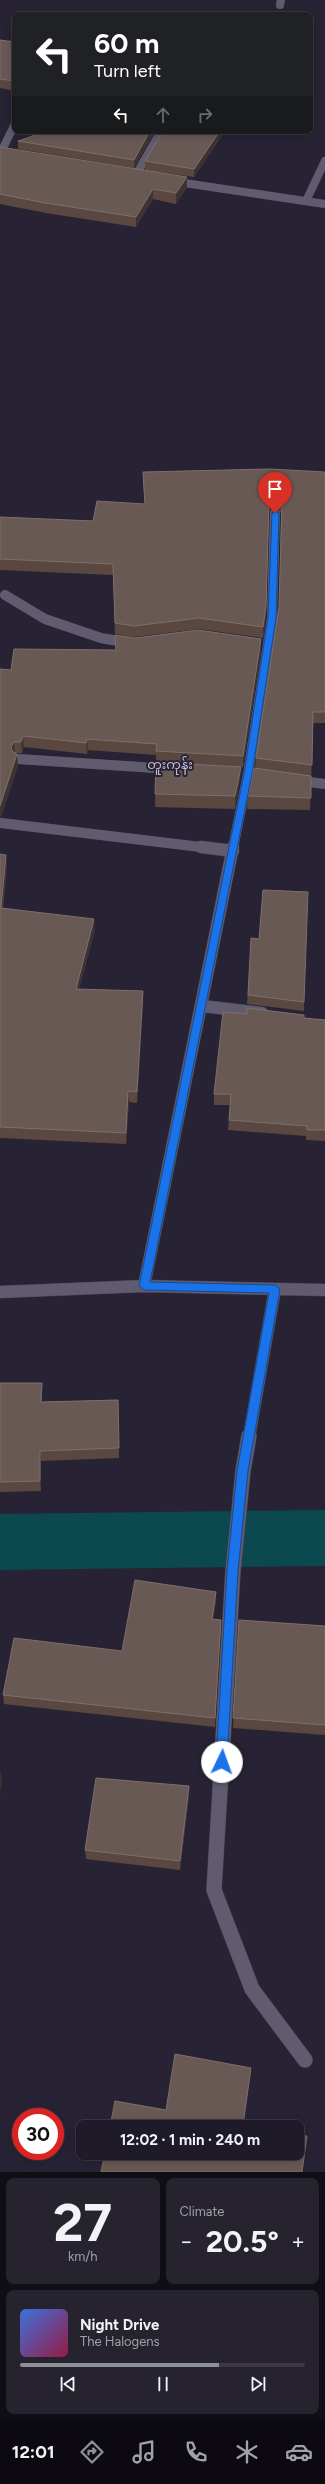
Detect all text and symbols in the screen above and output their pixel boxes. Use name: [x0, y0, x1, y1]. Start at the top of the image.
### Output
text: 60 m: [94, 26, 159, 60]
icon: left: [28, 28, 80, 80]
text: Turn left: [94, 60, 161, 82]
icon: left: [110, 104, 132, 126]
icon: ahead: [152, 104, 174, 126]
icon: right: [194, 104, 216, 126]
pin: [258, 472, 292, 513]
icon: arrive: [264, 478, 286, 500]
district label: တူးကုန်း: [147, 756, 193, 775]
position arrow: [201, 1741, 243, 1783]
speed limit sign: 30: [12, 2108, 64, 2160]
text: 12:02 · 1 min · 240 m: [120, 2131, 260, 2149]
text: 27: [53, 2192, 112, 2254]
text: Climate: [180, 2204, 224, 2219]
text: 20.5°: [206, 2223, 279, 2260]
text: −: [180, 2228, 193, 2255]
text: +: [291, 2228, 305, 2255]
text: km/h: [68, 2249, 98, 2264]
text: Night Drive: [80, 2316, 159, 2334]
text: The Halogens: [80, 2334, 160, 2349]
icon: previous: [57, 2373, 79, 2395]
icon: pause: [152, 2373, 174, 2395]
icon: next: [247, 2373, 269, 2395]
icon: directions: [78, 2438, 106, 2466]
icon: music: [130, 2438, 158, 2466]
icon: phone: [182, 2438, 210, 2466]
icon: climate: [233, 2438, 261, 2466]
icon: car: [285, 2438, 313, 2466]
text: 12:01: [12, 2441, 55, 2463]

